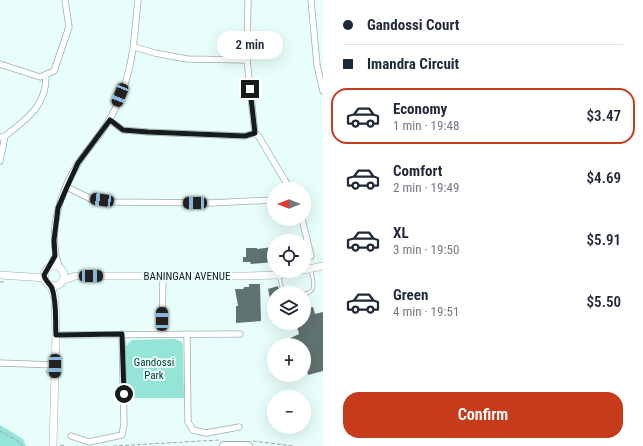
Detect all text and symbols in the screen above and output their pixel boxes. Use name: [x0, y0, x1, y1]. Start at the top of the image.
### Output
text: Gandossi Court: [367, 16, 459, 34]
callout: 2 min: [217, 31, 283, 59]
text: 2 min: [236, 37, 264, 52]
text: Imandra Circuit: [367, 55, 459, 73]
route end: [241, 80, 259, 98]
car: [110, 82, 130, 108]
icon: car: [345, 98, 381, 134]
text: Economy: [393, 100, 447, 118]
text: $3.47: [587, 107, 621, 125]
text: 1 min · 19:48: [393, 118, 459, 133]
icon: car: [345, 160, 381, 196]
text: Comfort: [393, 162, 442, 180]
text: $4.69: [587, 169, 621, 187]
text: 2 min · 19:49: [393, 180, 459, 195]
north arrow: [267, 182, 311, 226]
map controls: [267, 182, 311, 434]
car: [89, 192, 115, 208]
car: [183, 197, 207, 209]
icon: car: [345, 222, 381, 258]
text: XL: [393, 224, 409, 242]
text: $5.91: [587, 231, 621, 249]
button: locate: [267, 234, 311, 278]
text: 3 min · 19:50: [393, 242, 459, 257]
car: [79, 270, 103, 282]
street label: BANINGAN AVENUE: [144, 270, 231, 283]
icon: car: [345, 284, 381, 320]
button: layers: [267, 286, 311, 330]
text: Green: [393, 286, 428, 304]
text: $5.50: [587, 293, 621, 311]
text: 4 min · 19:51: [393, 304, 459, 319]
car: [156, 307, 168, 331]
button: +: [267, 338, 311, 382]
car: [49, 354, 61, 378]
park label: Gandossi Park: [134, 356, 174, 382]
route start: [115, 385, 133, 403]
button: −: [267, 390, 311, 434]
button: Confirm: [343, 392, 623, 438]

